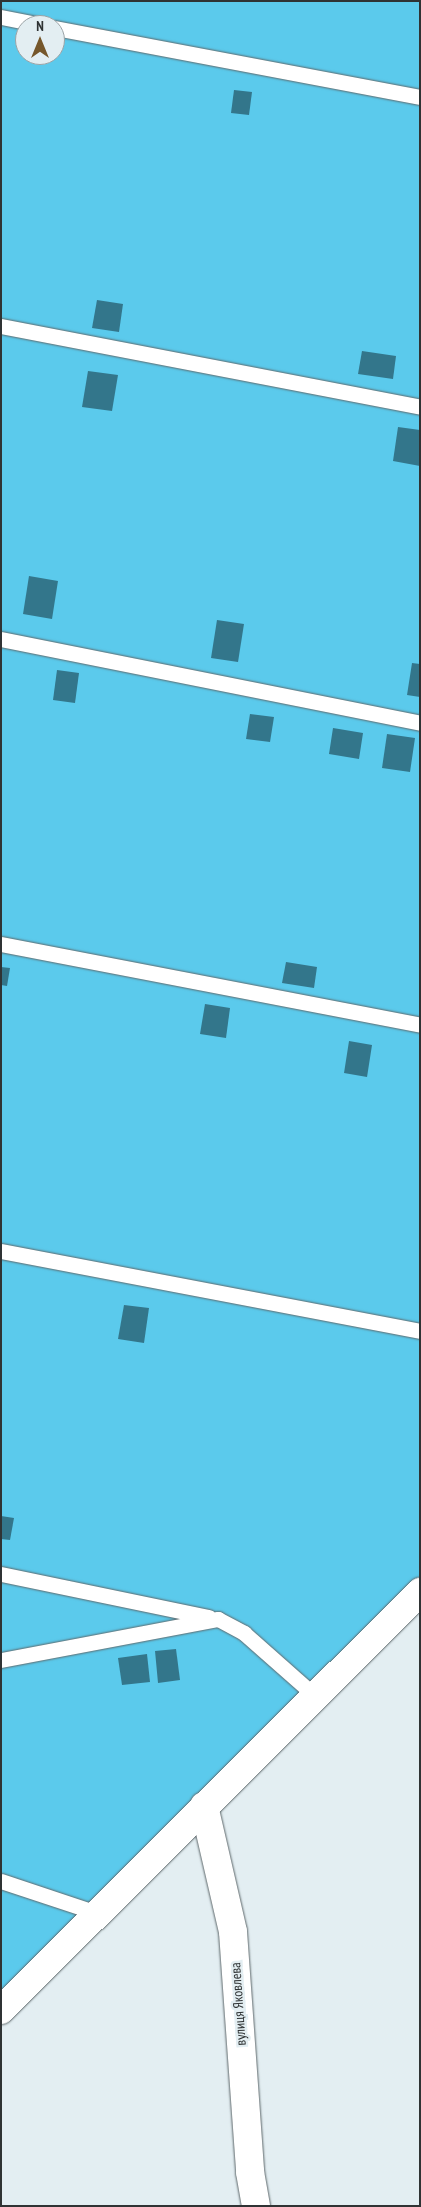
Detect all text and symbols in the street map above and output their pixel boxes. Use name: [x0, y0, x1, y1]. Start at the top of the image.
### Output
north arrow: [15, 15, 65, 65]
text: N: [36, 17, 44, 35]
street label: вулиця Яковлева: [227, 1962, 249, 2046]

